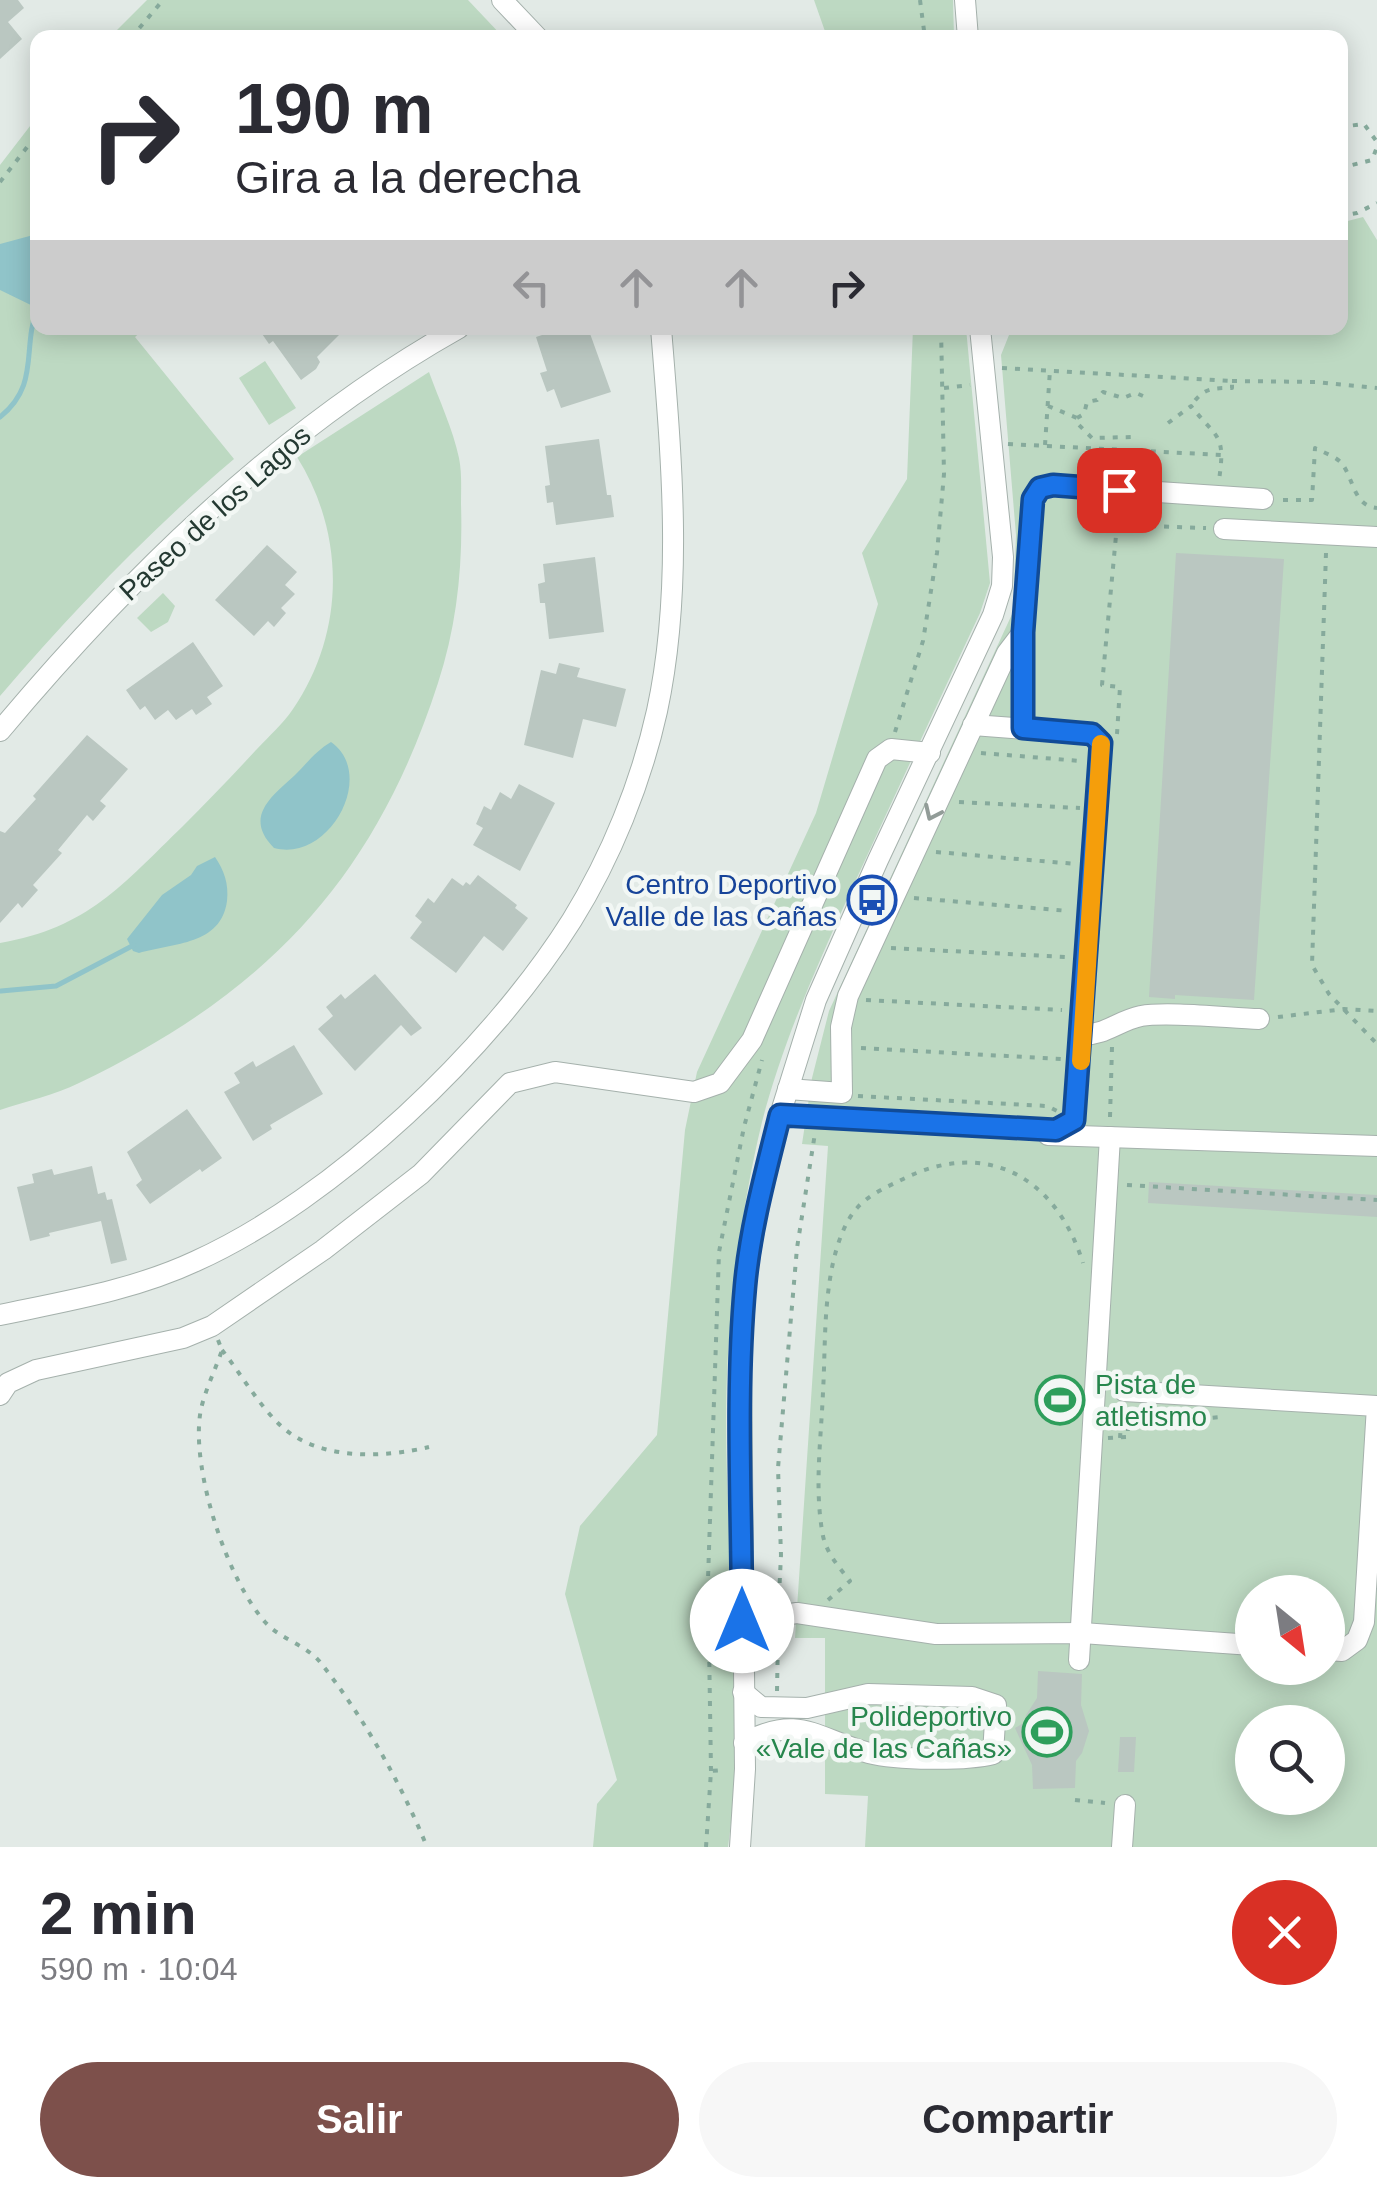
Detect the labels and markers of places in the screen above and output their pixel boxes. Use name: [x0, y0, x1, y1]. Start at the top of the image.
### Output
pin: [1077, 448, 1162, 533]
place label: Centro Deportivo Valle de las Cañas: [606, 869, 837, 932]
bus stop icon: Centro Deportivo Valle de las Cañas: [846, 874, 898, 926]
place label: Pista de atletismo: [1095, 1369, 1207, 1432]
sports icon: Pista de atletismo: [1034, 1374, 1086, 1426]
place label: Polideportivo «Vale de las Cañas»: [756, 1701, 1012, 1764]
sports icon: Polideportivo «Vale de las Cañas»: [1021, 1706, 1073, 1758]

